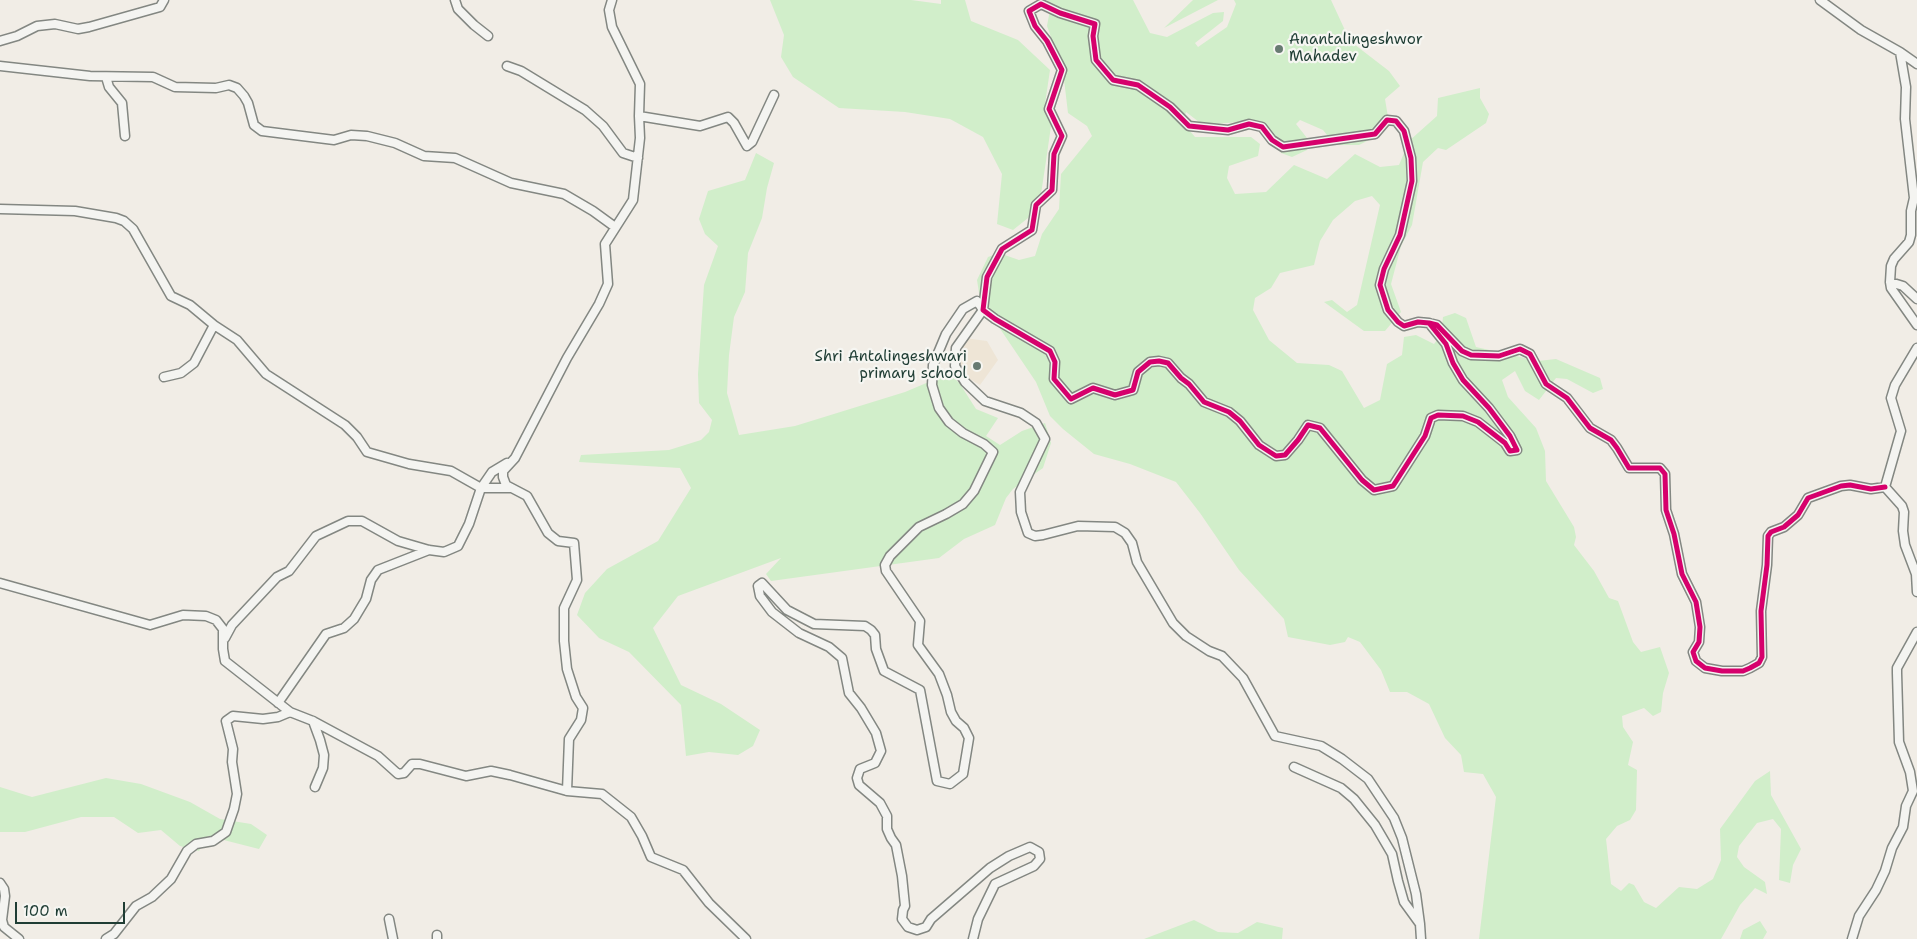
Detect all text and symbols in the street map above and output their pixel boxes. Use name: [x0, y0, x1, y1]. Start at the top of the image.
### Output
place label: Anantalingeshwor Mahadev: [1289, 31, 1423, 66]
marker: Anantalingeshwor Mahadev: [1273, 43, 1285, 55]
place label: Shri Antalingeshwari primary school: [815, 348, 967, 383]
marker: Shri Antalingeshwari primary school: [971, 360, 983, 372]
scale bar: [18, 892, 128, 924]
text: 100 m: [23, 901, 68, 921]

